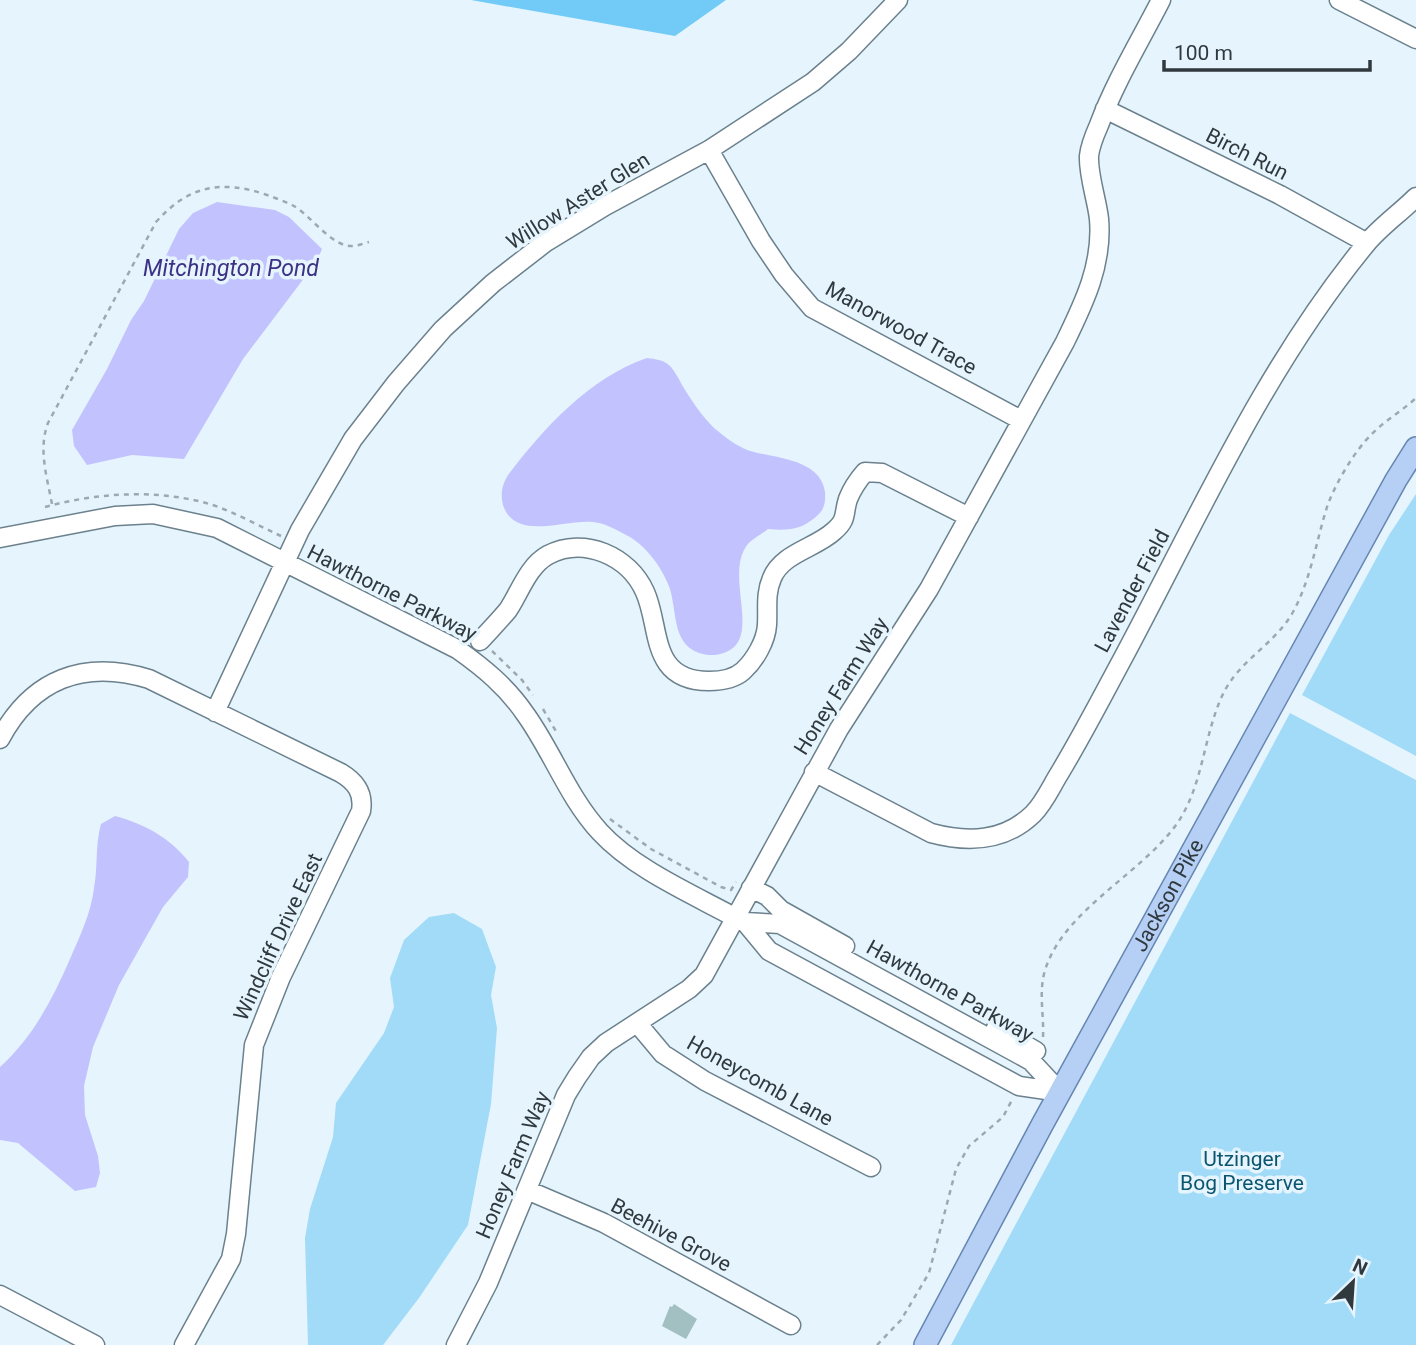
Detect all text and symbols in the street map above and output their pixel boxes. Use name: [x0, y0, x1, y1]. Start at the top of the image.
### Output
scale bar: [1164, 28, 1370, 72]
text: 100 m: [1174, 41, 1233, 65]
street label: Birch Run: [1202, 123, 1292, 185]
street label: Willow Aster Glen: [502, 147, 654, 255]
water label: Mitchington Pond: [143, 255, 319, 282]
street label: Manorwood Trace: [821, 277, 981, 379]
street label: Lavender Field: [1090, 526, 1174, 656]
street label: Hawthorne Parkway: [303, 540, 481, 646]
street label: Honey Farm Way: [789, 613, 893, 759]
street label: Jackson Pike: [1128, 835, 1208, 956]
street label: Windcliff Drive East: [229, 850, 327, 1024]
street label: Hawthorne Parkway: [862, 935, 1038, 1047]
street label: Honeycomb Lane: [683, 1031, 837, 1131]
street label: Honey Farm Way: [471, 1088, 555, 1242]
park label: Utzinger Bog Preserve: [1180, 1147, 1304, 1195]
street label: Beehive Grove: [607, 1193, 735, 1277]
north arrow: [1318, 1247, 1388, 1317]
text: N: [1349, 1254, 1371, 1280]

